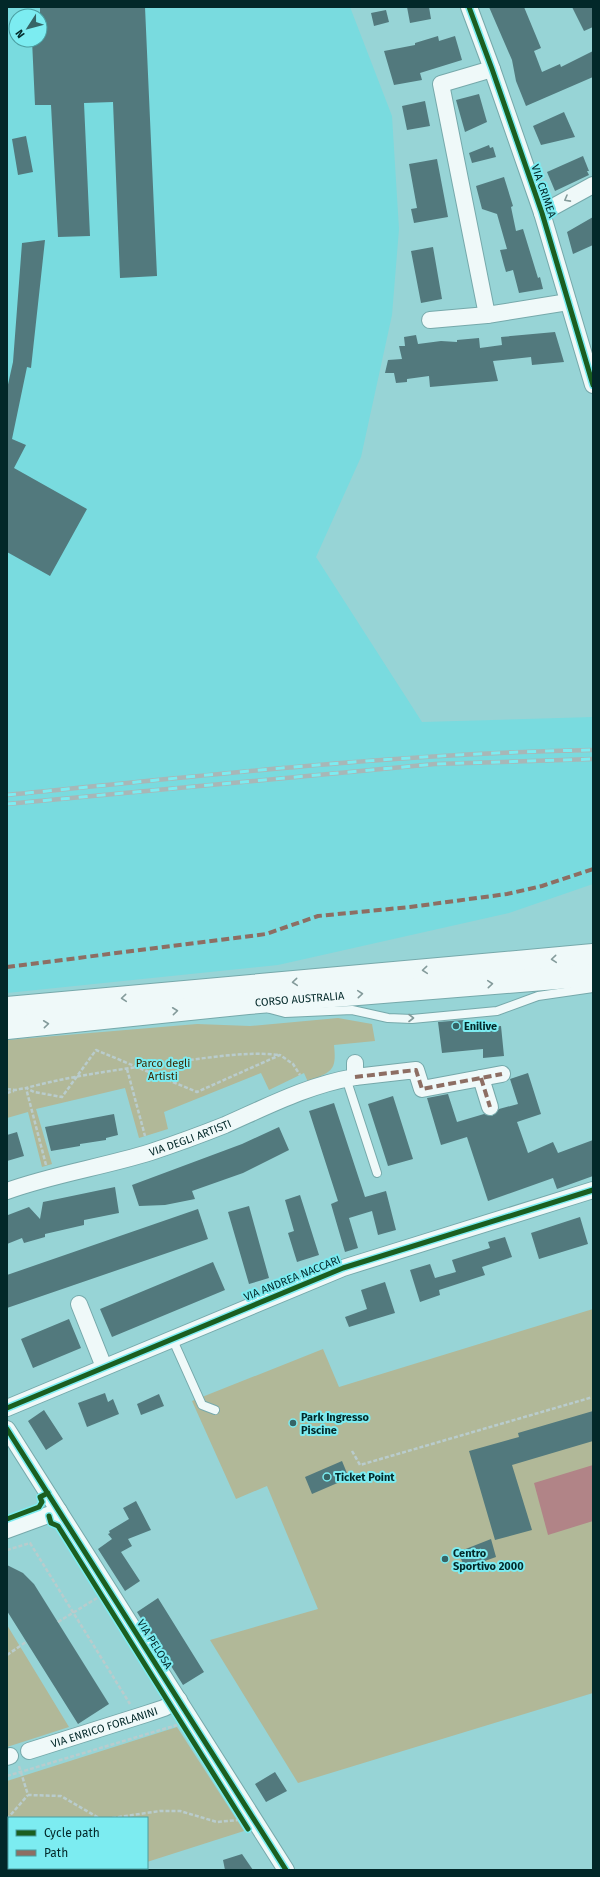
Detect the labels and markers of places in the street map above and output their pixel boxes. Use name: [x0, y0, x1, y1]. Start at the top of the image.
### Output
place label: Enilive: [464, 1020, 497, 1033]
marker: Enilive: [451, 1021, 461, 1031]
place label: Park Ingresso Piscine: [301, 1411, 369, 1437]
marker: Park Ingresso Piscine: [288, 1418, 298, 1428]
place label: Ticket Point: [335, 1471, 395, 1484]
marker: Ticket Point: [322, 1472, 332, 1482]
place label: Centro Sportivo 2000: [453, 1547, 524, 1573]
marker: Centro Sportivo 2000: [440, 1554, 450, 1564]

